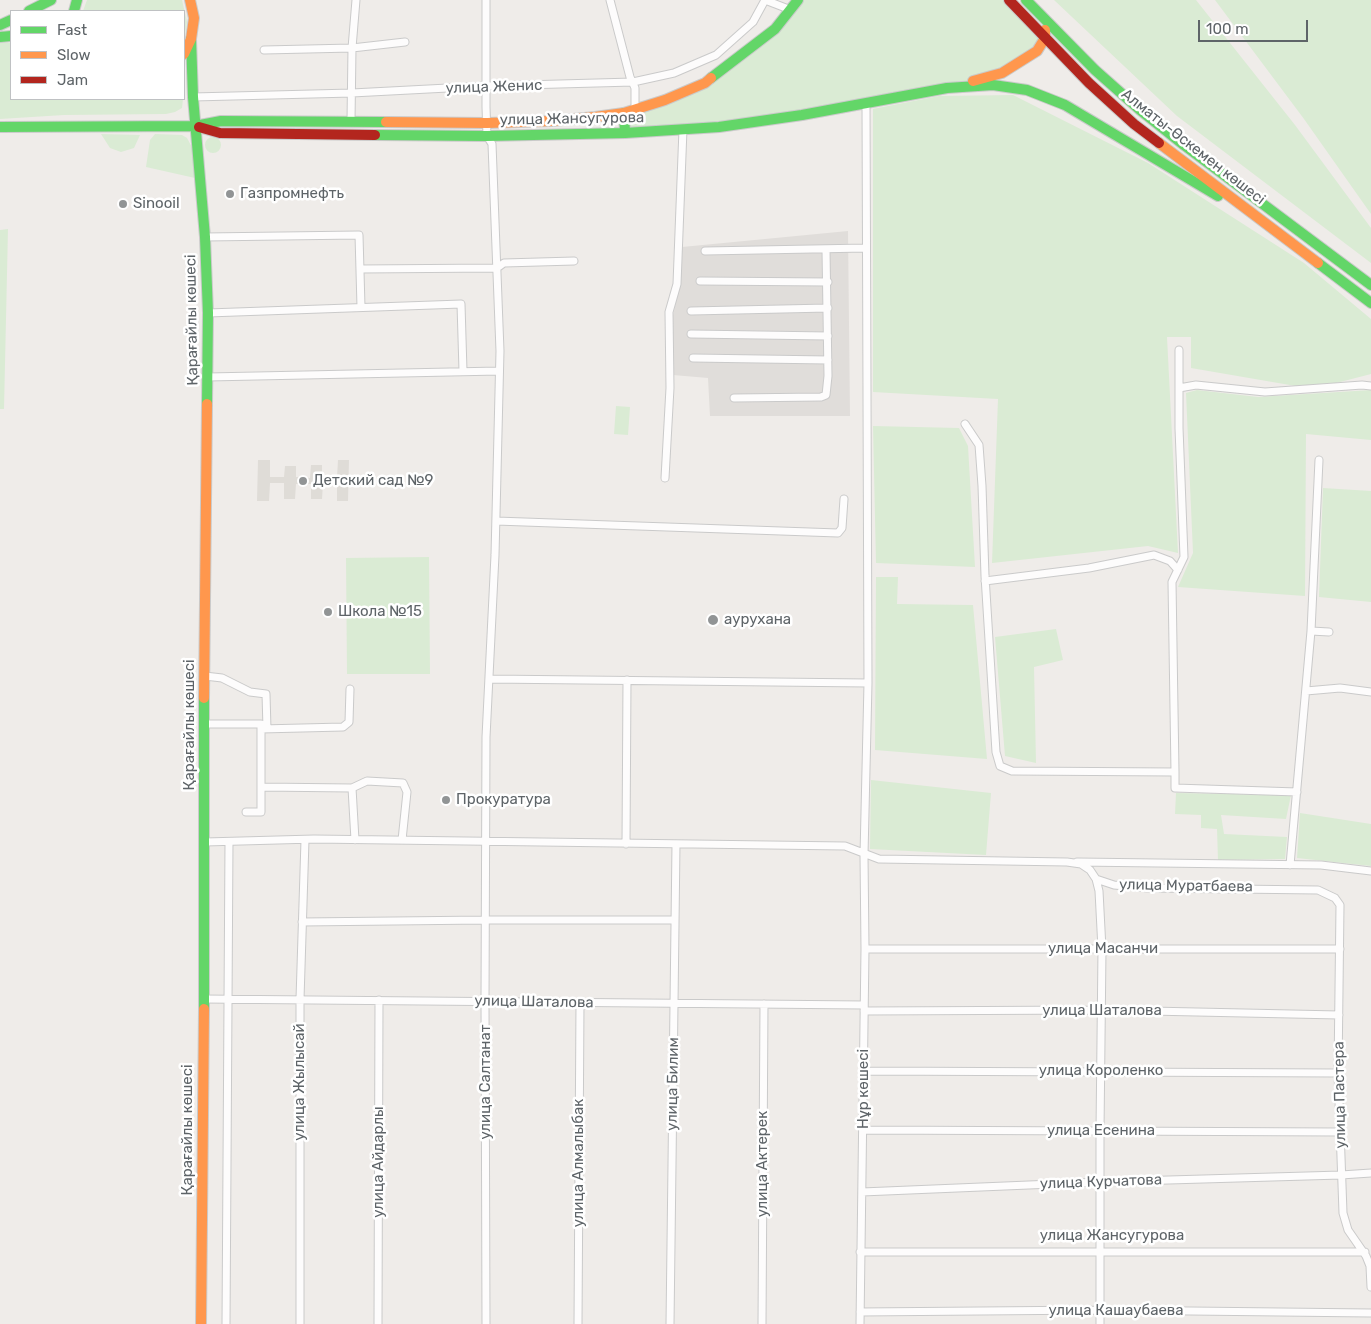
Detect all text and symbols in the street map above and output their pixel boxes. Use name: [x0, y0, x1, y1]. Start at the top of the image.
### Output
legend: [10, 10, 185, 100]
scale bar: [1201, 10, 1311, 42]
text: 100 m: [1206, 20, 1248, 38]
text: Fast: [57, 21, 87, 39]
text: Slow: [57, 46, 90, 64]
text: Jam: [57, 71, 88, 89]
street label: улица Женис: [445, 76, 543, 98]
street label: Алматы-Өскемен көшесі: [1118, 85, 1268, 209]
street label: улица Жансугурова: [500, 109, 644, 129]
place label: Газпромнефть: [240, 185, 344, 203]
marker: Газпромнефть: [224, 188, 236, 200]
place label: Sinooil: [133, 195, 180, 213]
marker: Sinooil: [117, 198, 129, 210]
street label: Қарағайлы көшесі: [182, 254, 202, 386]
place label: Детский сад №9: [313, 472, 433, 490]
marker: Детский сад №9: [297, 475, 309, 487]
place label: Школа №15: [338, 603, 422, 621]
marker: Школа №15: [322, 606, 334, 618]
place label: аурухана: [724, 611, 791, 629]
marker: аурухана: [706, 613, 720, 627]
street label: Қарағайлы көшесі: [181, 659, 199, 791]
place label: Прокуратура: [456, 791, 551, 809]
marker: Прокуратура: [440, 794, 452, 806]
street label: улица Муратбаева: [1119, 876, 1253, 896]
street label: улица Масанчи: [1048, 940, 1158, 958]
street label: улица Шаталова: [474, 992, 594, 1012]
street label: улица Шаталова: [1042, 1002, 1162, 1020]
street label: улица Жылысай: [291, 1023, 309, 1141]
street label: улица Салтанат: [477, 1025, 495, 1139]
street label: улица Билим: [663, 1037, 683, 1131]
street label: улица Пастера: [1330, 1041, 1350, 1149]
street label: Нұр көшесі: [855, 1049, 873, 1129]
street label: улица Короленко: [1039, 1062, 1163, 1080]
street label: Қарағайлы көшесі: [179, 1064, 197, 1196]
street label: улица Алмалыбак: [570, 1099, 588, 1227]
street label: улица Айдарлы: [370, 1106, 388, 1218]
street label: улица Актерек: [754, 1111, 772, 1217]
street label: улица Есенина: [1047, 1122, 1155, 1140]
street label: улица Курчатова: [1040, 1171, 1162, 1193]
street label: улица Жансугурова: [1040, 1227, 1184, 1245]
street label: улица Кашаубаева: [1048, 1302, 1184, 1320]

